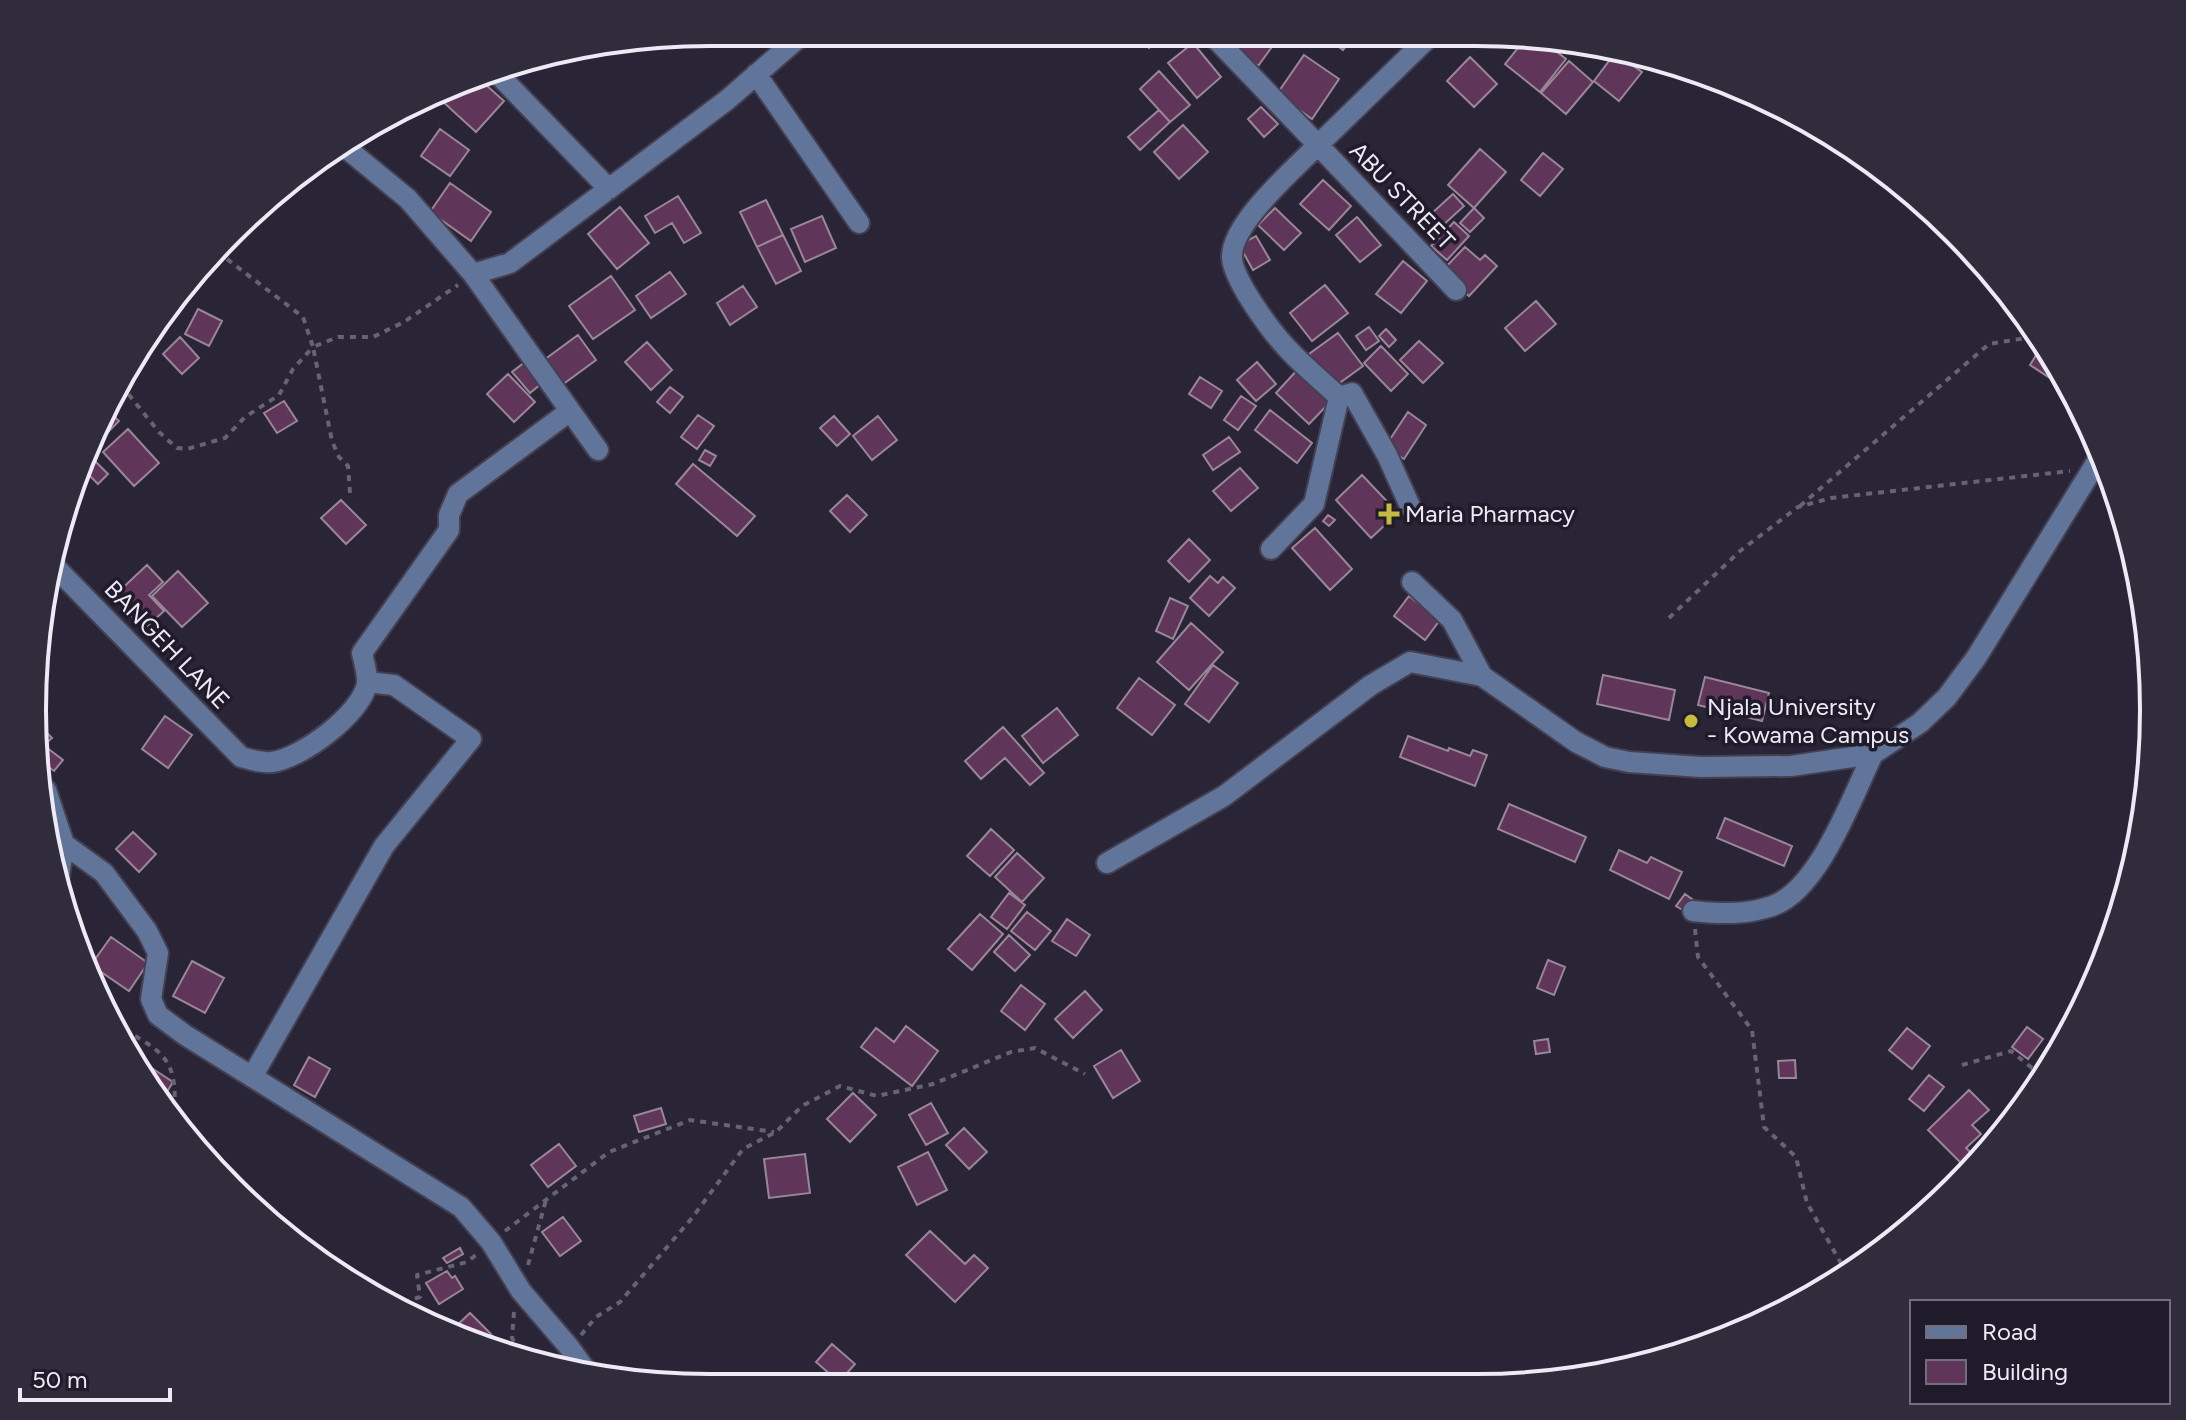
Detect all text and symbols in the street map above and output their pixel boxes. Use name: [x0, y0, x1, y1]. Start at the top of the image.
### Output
street label: ABU STREET: [1344, 136, 1461, 256]
place label: Maria Pharmacy: [1405, 499, 1575, 528]
marker: Maria Pharmacy: [1380, 505, 1398, 523]
street label: BANGEH LANE: [99, 574, 236, 715]
place label: Njala University - Kowama Campus: [1707, 692, 1909, 749]
marker: Njala University - Kowama Campus: [1682, 712, 1700, 730]
legend: [1910, 1300, 2170, 1404]
text: Road: [1982, 1317, 2037, 1346]
scale bar: [20, 1352, 170, 1402]
text: Building: [1982, 1357, 2068, 1386]
text: 50 m: [32, 1365, 88, 1394]

